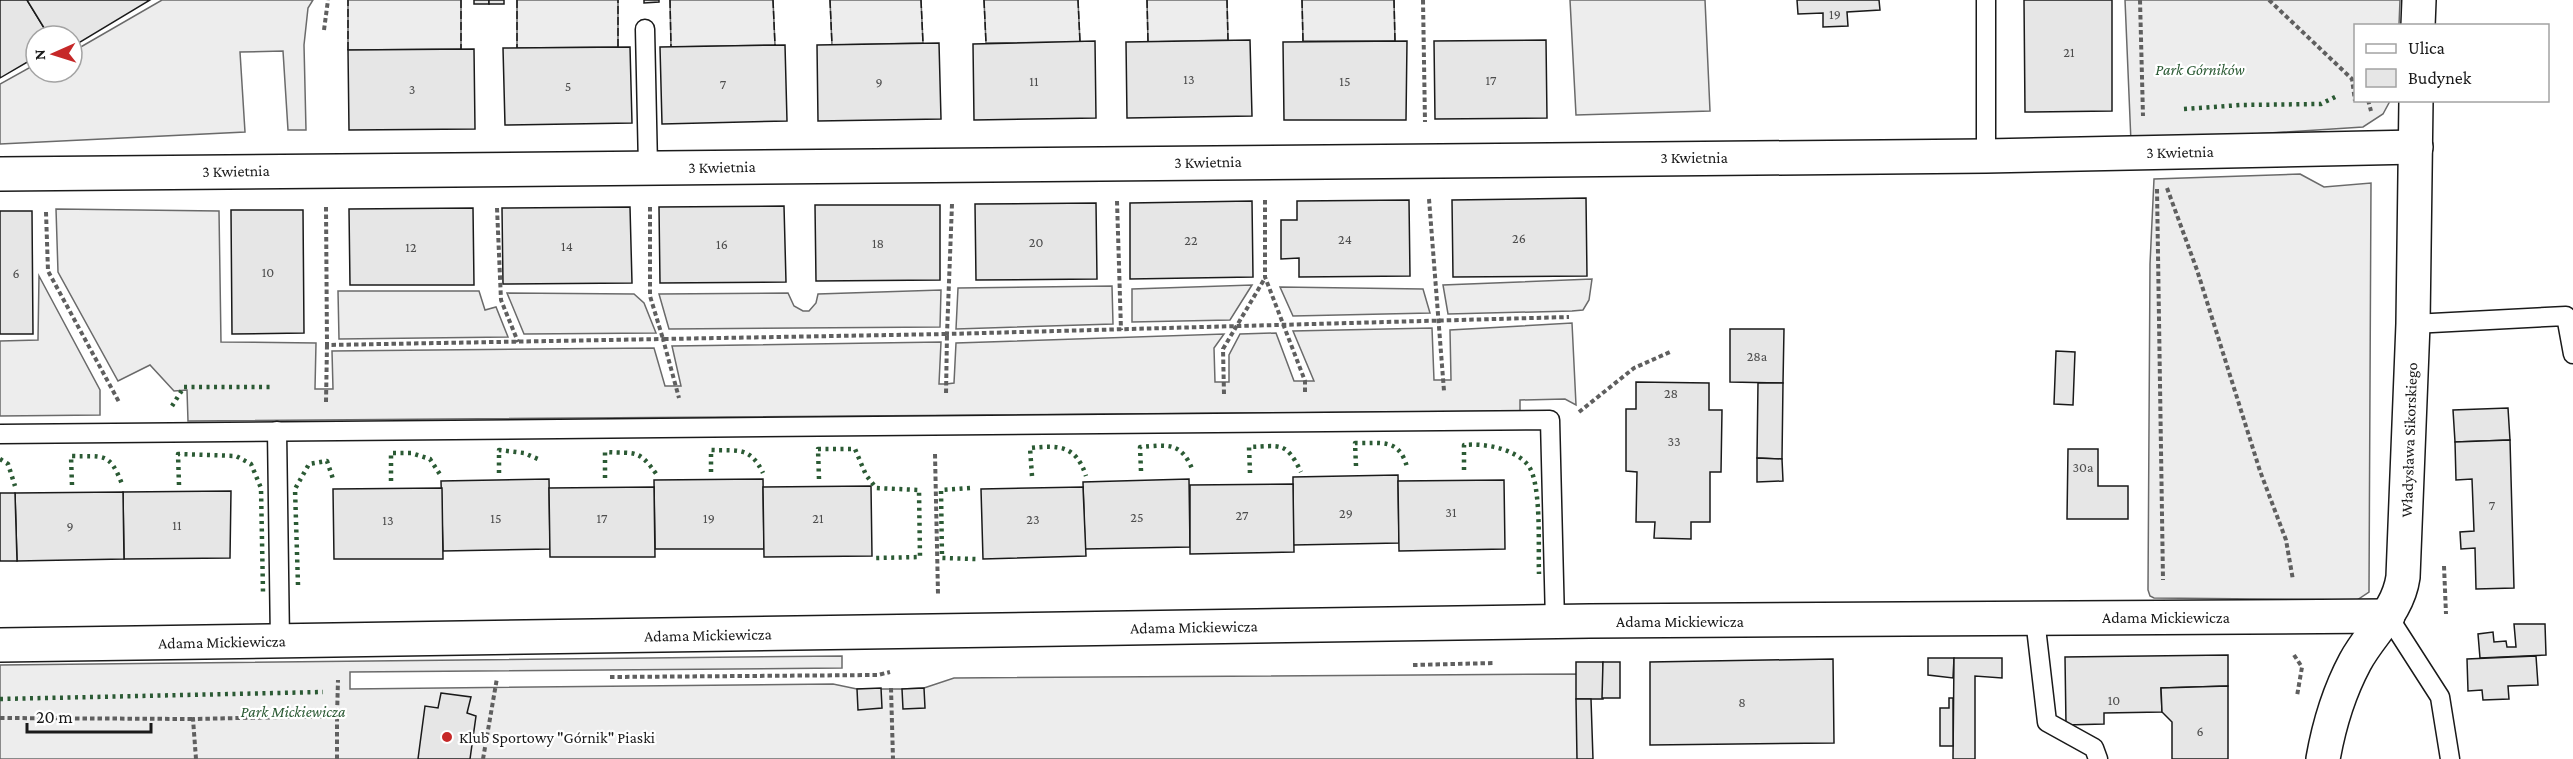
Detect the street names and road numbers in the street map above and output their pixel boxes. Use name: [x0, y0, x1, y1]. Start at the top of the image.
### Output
street label: 3 Kwietnia: [2146, 143, 2215, 161]
street label: 3 Kwietnia: [1660, 149, 1728, 166]
street label: 3 Kwietnia: [1174, 153, 1243, 171]
street label: 3 Kwietnia: [688, 158, 757, 176]
street label: 3 Kwietnia: [202, 162, 271, 180]
street label: Władysława Sikorskiego: [2398, 362, 2421, 518]
street label: Adama Mickiewicza: [2102, 609, 2231, 626]
street label: Adama Mickiewicza: [1616, 613, 1745, 630]
street label: Adama Mickiewicza: [1130, 617, 1259, 637]
street label: Adama Mickiewicza: [644, 625, 773, 645]
street label: Adama Mickiewicza: [158, 632, 287, 652]

